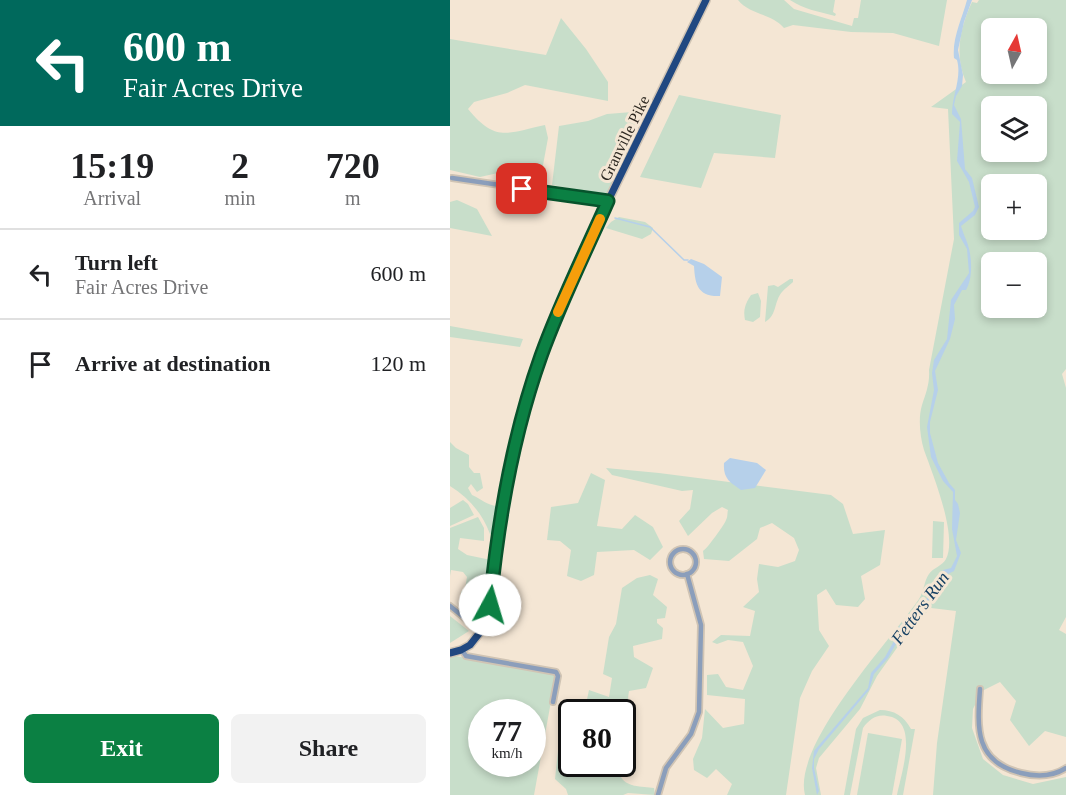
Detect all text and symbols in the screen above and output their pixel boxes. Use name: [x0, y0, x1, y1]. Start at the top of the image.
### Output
north arrow: [981, 18, 1047, 84]
map controls: [981, 18, 1047, 318]
icon: left: [24, 24, 102, 102]
text: 600 m: [123, 24, 232, 70]
text: Fair Acres Drive: [123, 73, 303, 103]
street label: Granville Pike: [596, 93, 652, 184]
button: layers: [981, 96, 1047, 162]
text: 15:19: [70, 146, 154, 186]
text: 2: [231, 146, 249, 186]
text: 720: [326, 146, 380, 186]
pin: [496, 163, 547, 214]
icon: arrive: [505, 172, 538, 205]
button: +: [981, 174, 1047, 240]
text: Arrival: [83, 187, 141, 209]
text: min: [224, 187, 256, 209]
text: m: [345, 187, 361, 209]
text: Turn left: [75, 250, 158, 275]
button: −: [981, 252, 1047, 318]
icon: left: [24, 258, 57, 291]
text: 600 m: [370, 261, 426, 286]
text: Fair Acres Drive: [75, 276, 208, 298]
icon: arrive: [24, 348, 57, 381]
text: Arrive at destination: [75, 351, 271, 376]
text: 120 m: [370, 351, 426, 376]
water label: Fetters Run: [886, 568, 953, 649]
position arrow: [458, 573, 522, 637]
speed limit sign: 80: [558, 699, 636, 777]
button: Exit: [24, 714, 219, 783]
button: Share: [231, 714, 426, 783]
text: 77: [492, 714, 522, 747]
text: km/h: [492, 745, 522, 761]

